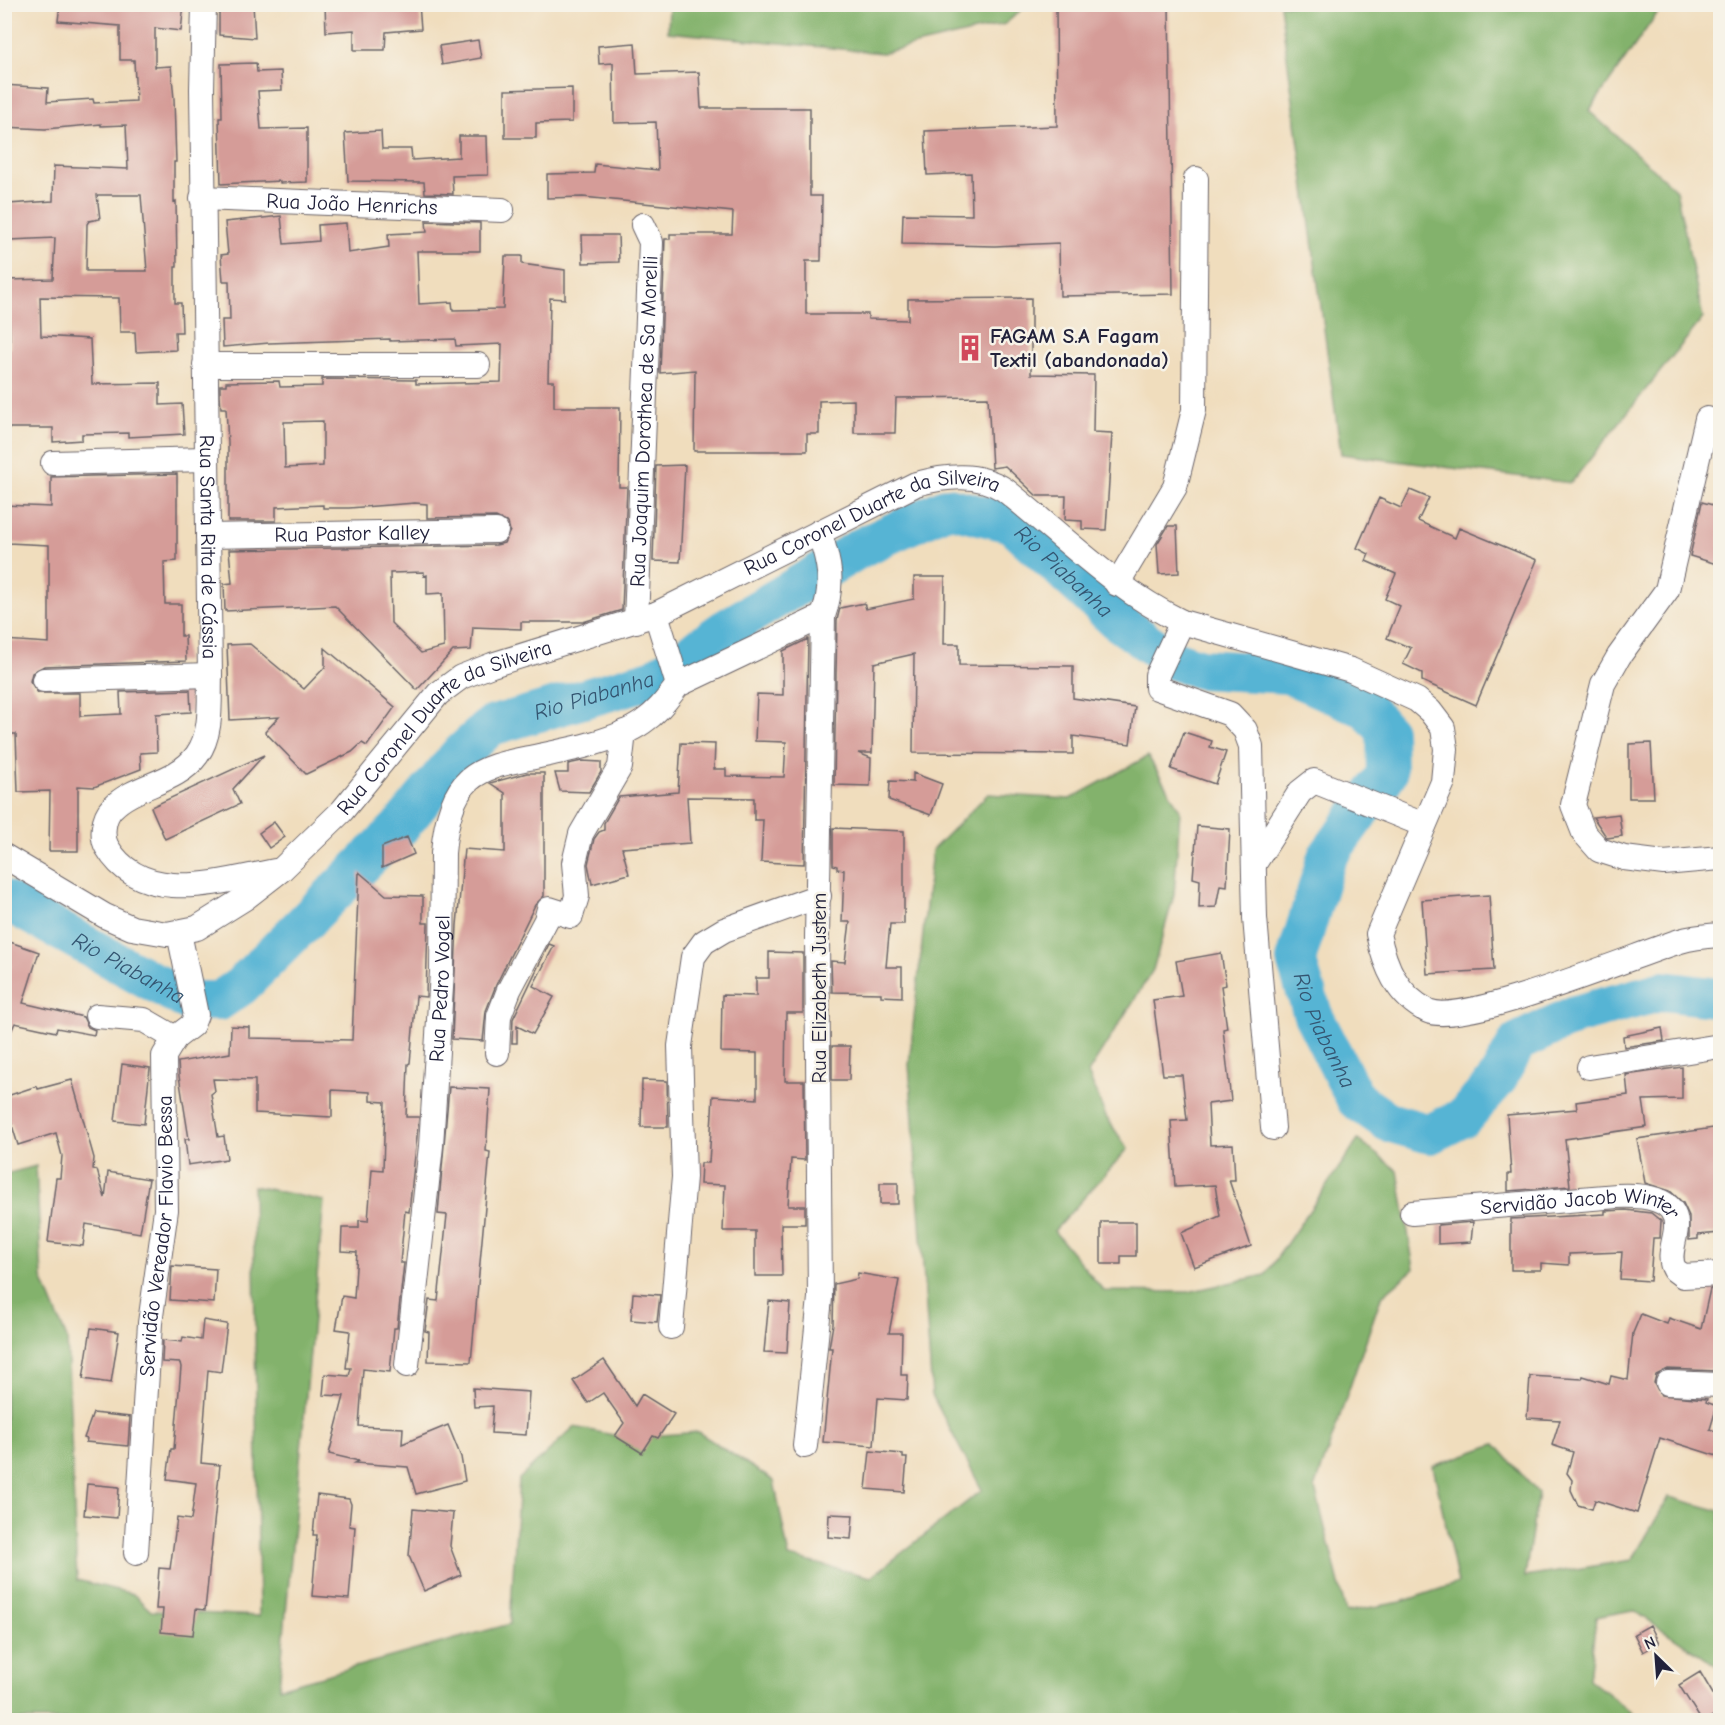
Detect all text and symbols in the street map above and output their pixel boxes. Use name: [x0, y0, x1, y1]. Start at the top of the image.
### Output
street label: Rua João Henrichs: [266, 189, 438, 219]
street label: Rua Joaquim Dorothea de Sa Morelli: [625, 255, 662, 587]
place label: FAGAM S.A Fagam Textil (abandonada): [990, 324, 1169, 372]
building icon: FAGAM S.A Fagam Textil (abandonada): [955, 333, 985, 363]
street label: Rua Santa Rita de Cássia: [195, 434, 222, 659]
street label: Rua Coronel Duarte da Silveira: [740, 465, 1004, 580]
street label: Rua Pastor Kalley: [274, 520, 430, 547]
water label: Rio Piabanha: [1009, 520, 1118, 623]
street label: Rua Coronel Duarte da Silveira: [332, 635, 555, 820]
water label: Rio Piabanha: [531, 666, 657, 726]
street label: Rua Elizabeth Justem: [807, 893, 831, 1083]
street label: Rua Pedro Vogel: [424, 915, 454, 1063]
water label: Rio Piabanha: [68, 927, 189, 1010]
water label: Rio Piabanha: [1288, 969, 1361, 1093]
street label: Servidão Vereador Flavio Bessa: [135, 1095, 178, 1377]
street label: Servidão Jacob Winter: [1479, 1184, 1686, 1223]
north arrow: [1626, 1626, 1686, 1686]
text: N: [1642, 1633, 1659, 1654]

